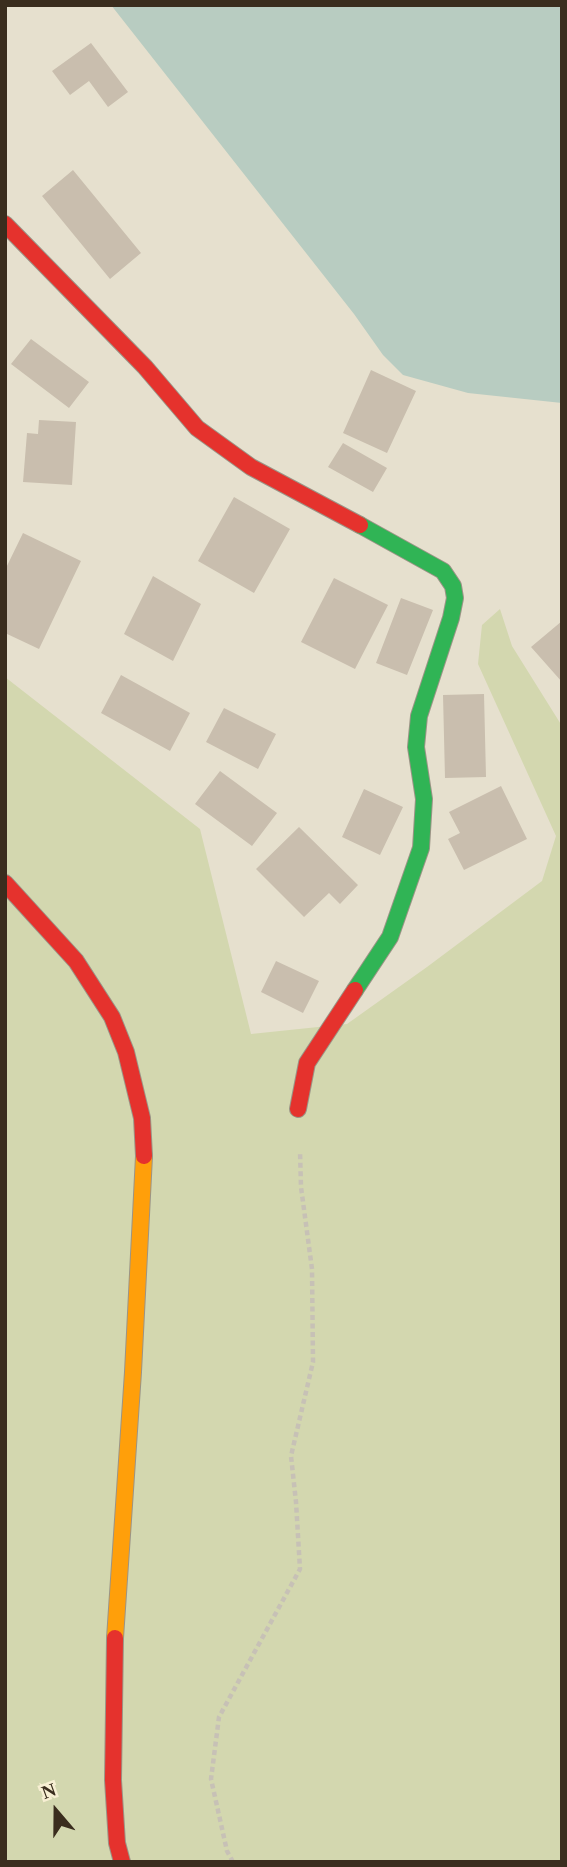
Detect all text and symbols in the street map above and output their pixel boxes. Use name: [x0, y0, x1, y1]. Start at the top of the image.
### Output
north arrow: [21, 1776, 91, 1846]
text: N: [39, 1779, 59, 1803]

